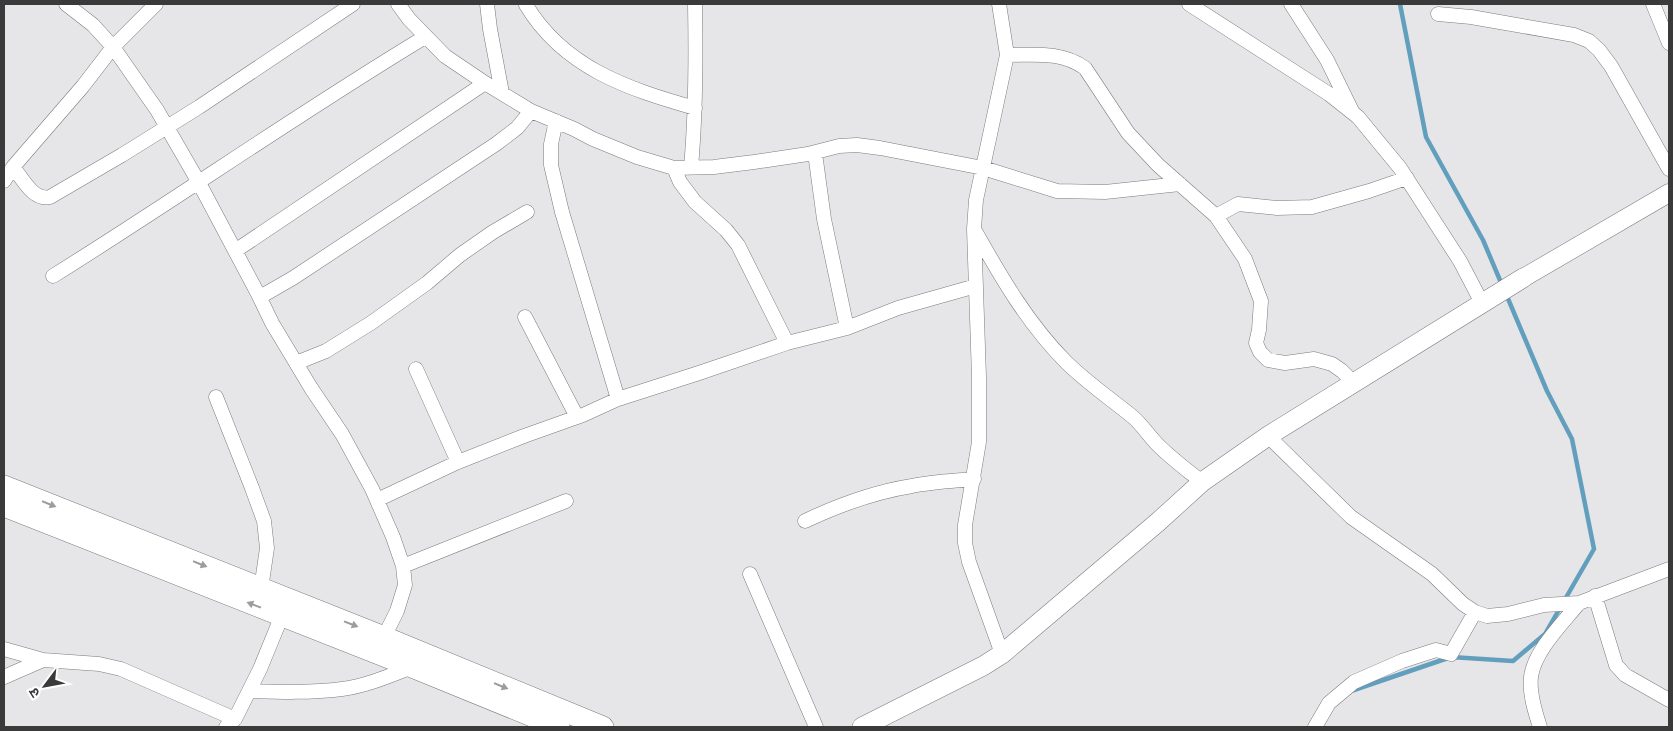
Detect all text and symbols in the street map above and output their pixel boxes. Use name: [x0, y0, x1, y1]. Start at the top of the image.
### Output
one-way arrow: [42, 500, 57, 508]
one-way arrow: [193, 561, 207, 569]
one-way arrow: [246, 601, 261, 609]
one-way arrow: [344, 620, 359, 628]
north arrow: [20, 661, 70, 711]
one-way arrow: [494, 682, 508, 690]
text: उ: [25, 684, 43, 701]

